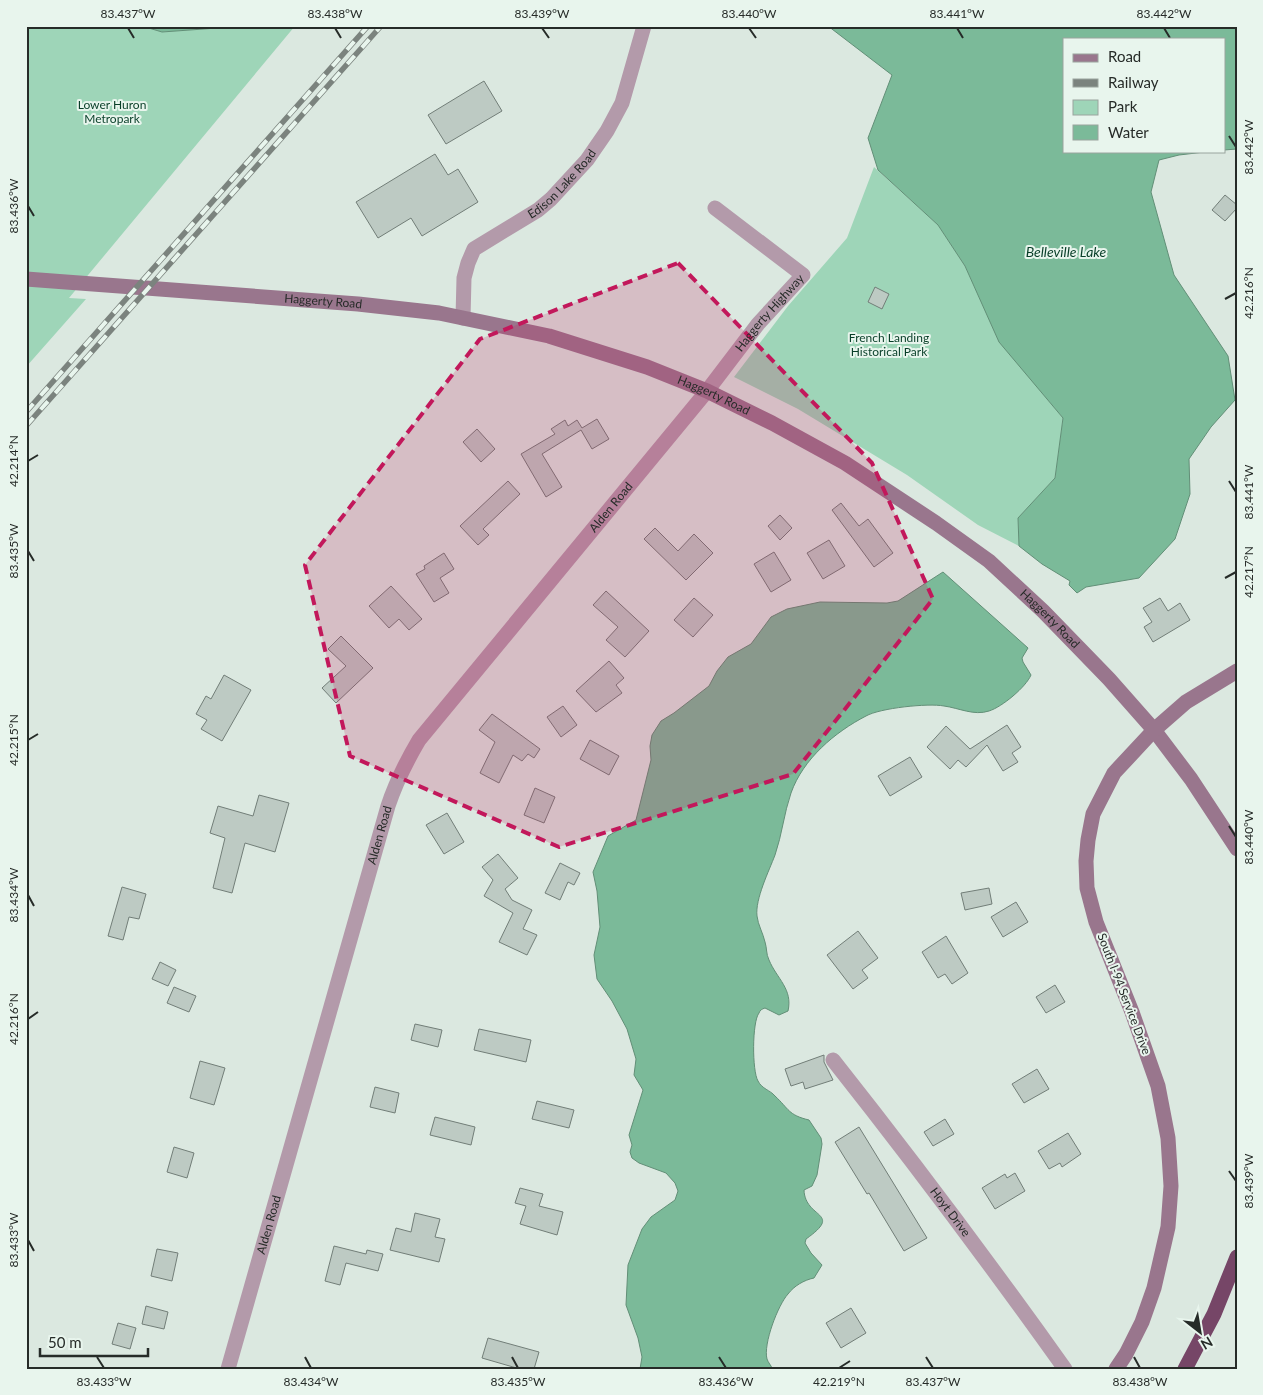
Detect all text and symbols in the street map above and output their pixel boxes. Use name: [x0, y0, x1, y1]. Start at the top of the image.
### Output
text: 83.437°W: [100, 6, 156, 21]
text: 83.438°W: [307, 6, 363, 21]
text: 83.439°W: [514, 6, 570, 21]
text: 83.440°W: [721, 6, 777, 21]
text: 83.441°W: [929, 6, 985, 21]
text: 83.442°W: [1136, 6, 1192, 21]
legend: [1063, 38, 1226, 152]
text: Road: [1108, 47, 1141, 65]
text: Railway: [1108, 73, 1159, 91]
park label: Lower Huron Metropark: [78, 97, 146, 126]
text: Park: [1108, 97, 1138, 115]
text: 83.442°W: [1241, 119, 1256, 175]
text: Water: [1108, 123, 1149, 141]
street label: Edison Lake Road: [525, 146, 599, 222]
text: 83.436°W: [6, 178, 21, 234]
water label: Belleville Lake: [1026, 243, 1107, 260]
text: 42.216°N: [1241, 267, 1256, 319]
street label: Haggerty Highway: [732, 270, 808, 354]
street label: Haggerty Road: [284, 290, 363, 311]
park label: French Landing Historical Park: [849, 330, 929, 359]
street label: Haggerty Road: [675, 372, 752, 418]
text: 42.214°N: [6, 435, 21, 487]
text: 83.441°W: [1241, 464, 1256, 520]
street label: Alden Road: [586, 479, 636, 535]
text: 83.435°W: [6, 523, 21, 579]
text: 42.217°N: [1241, 546, 1256, 598]
street label: Haggerty Road: [1017, 586, 1083, 651]
text: 42.215°N: [6, 714, 21, 766]
street label: Alden Road: [364, 804, 395, 866]
text: 83.440°W: [1241, 809, 1256, 865]
text: 83.434°W: [6, 867, 21, 923]
street label: South I-94 Service Drive: [1094, 931, 1155, 1057]
text: 42.216°N: [6, 993, 21, 1045]
text: 83.439°W: [1241, 1153, 1256, 1209]
street label: Hoyt Drive: [927, 1184, 974, 1239]
street label: Alden Road: [253, 1193, 284, 1256]
text: 83.433°W: [6, 1212, 21, 1268]
north arrow: [1176, 1308, 1226, 1358]
scale bar: [40, 1325, 148, 1357]
text: 50 m: [48, 1333, 82, 1351]
text: N: [1198, 1334, 1216, 1354]
text: 83.433°W: [76, 1374, 132, 1389]
text: 83.434°W: [283, 1374, 339, 1389]
text: 83.435°W: [490, 1374, 546, 1389]
text: 83.436°W: [698, 1374, 754, 1389]
text: 42.219°N: [813, 1374, 865, 1389]
text: 83.437°W: [905, 1374, 961, 1389]
text: 83.438°W: [1112, 1374, 1168, 1389]

